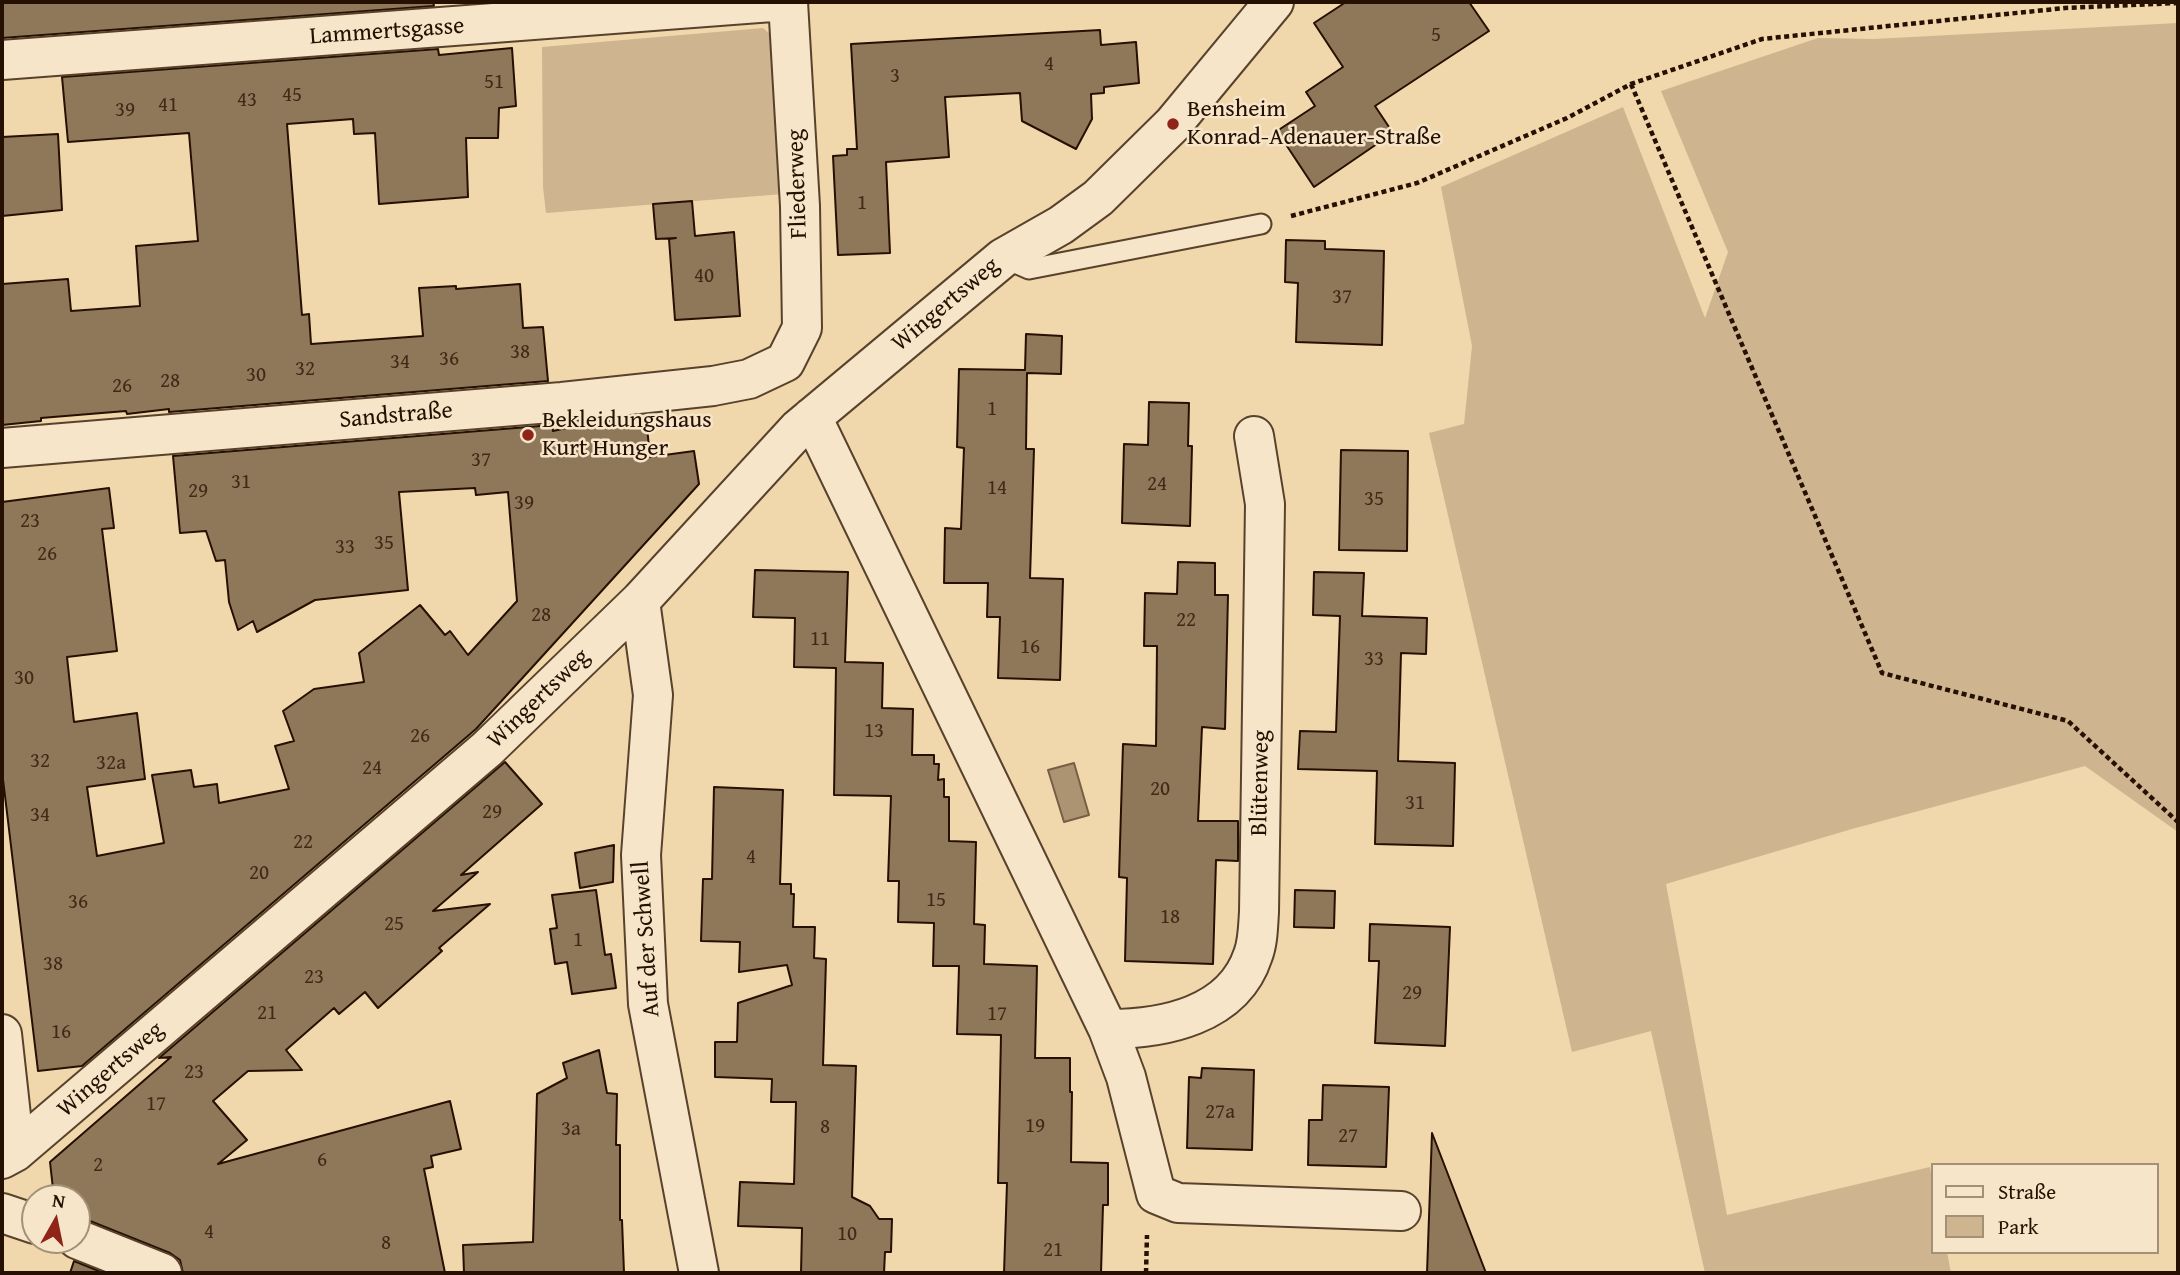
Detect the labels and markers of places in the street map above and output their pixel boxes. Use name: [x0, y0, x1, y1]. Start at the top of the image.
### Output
place label: Bensheim Konrad-Adenauer-Straße: [1187, 96, 1441, 152]
marker: Bensheim Konrad-Adenauer-Straße: [1165, 116, 1181, 132]
place label: Bekleidungshaus Kurt Hunger: [542, 407, 712, 463]
marker: Bekleidungshaus Kurt Hunger: [520, 427, 536, 443]

